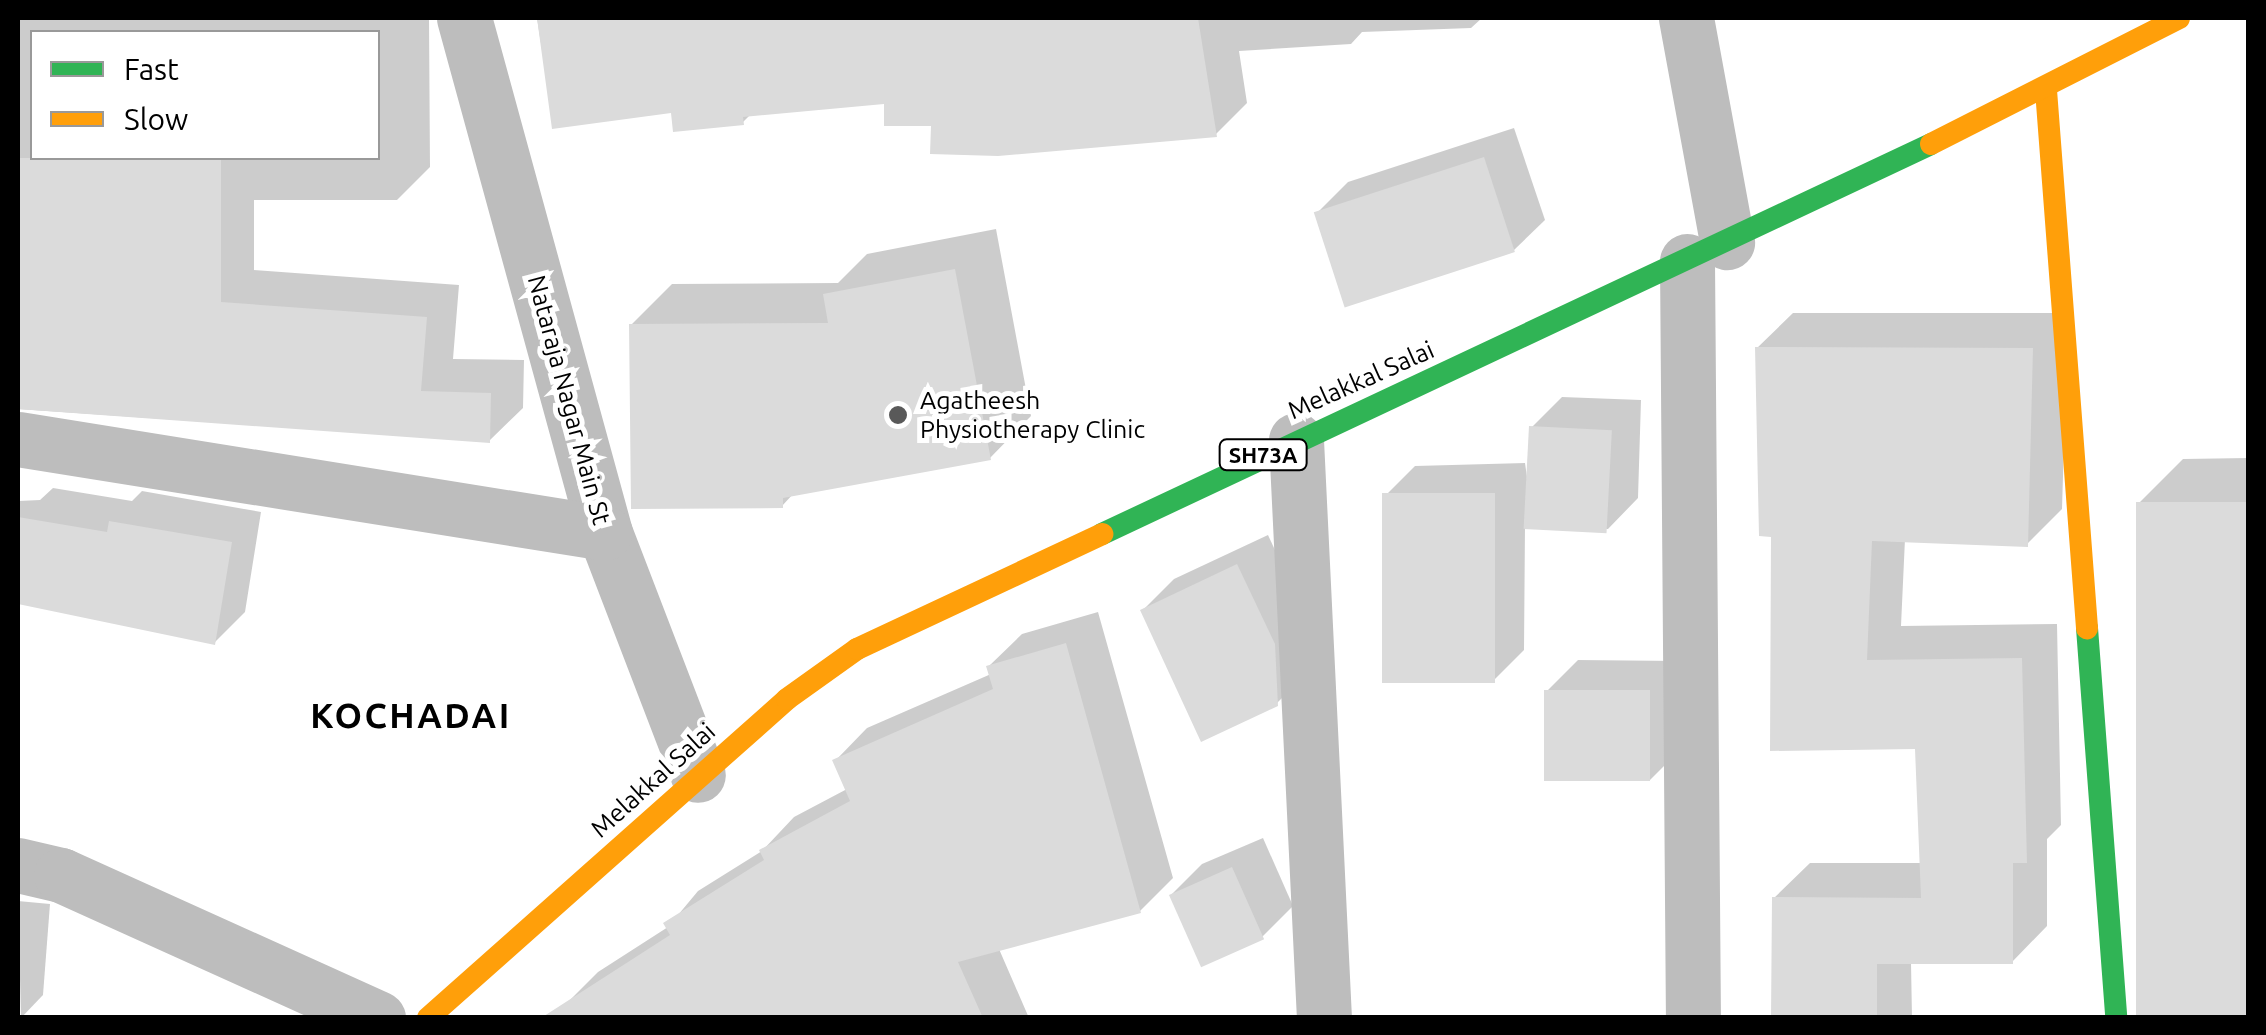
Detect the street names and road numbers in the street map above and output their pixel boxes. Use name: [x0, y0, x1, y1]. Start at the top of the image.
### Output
street label: Nataraja Nagar Main St: [521, 272, 617, 528]
street label: Melakkal Salai: [1283, 334, 1439, 426]
road number: SH73A: [1218, 438, 1308, 472]
street label: Melakkal Salai: [585, 716, 721, 844]

